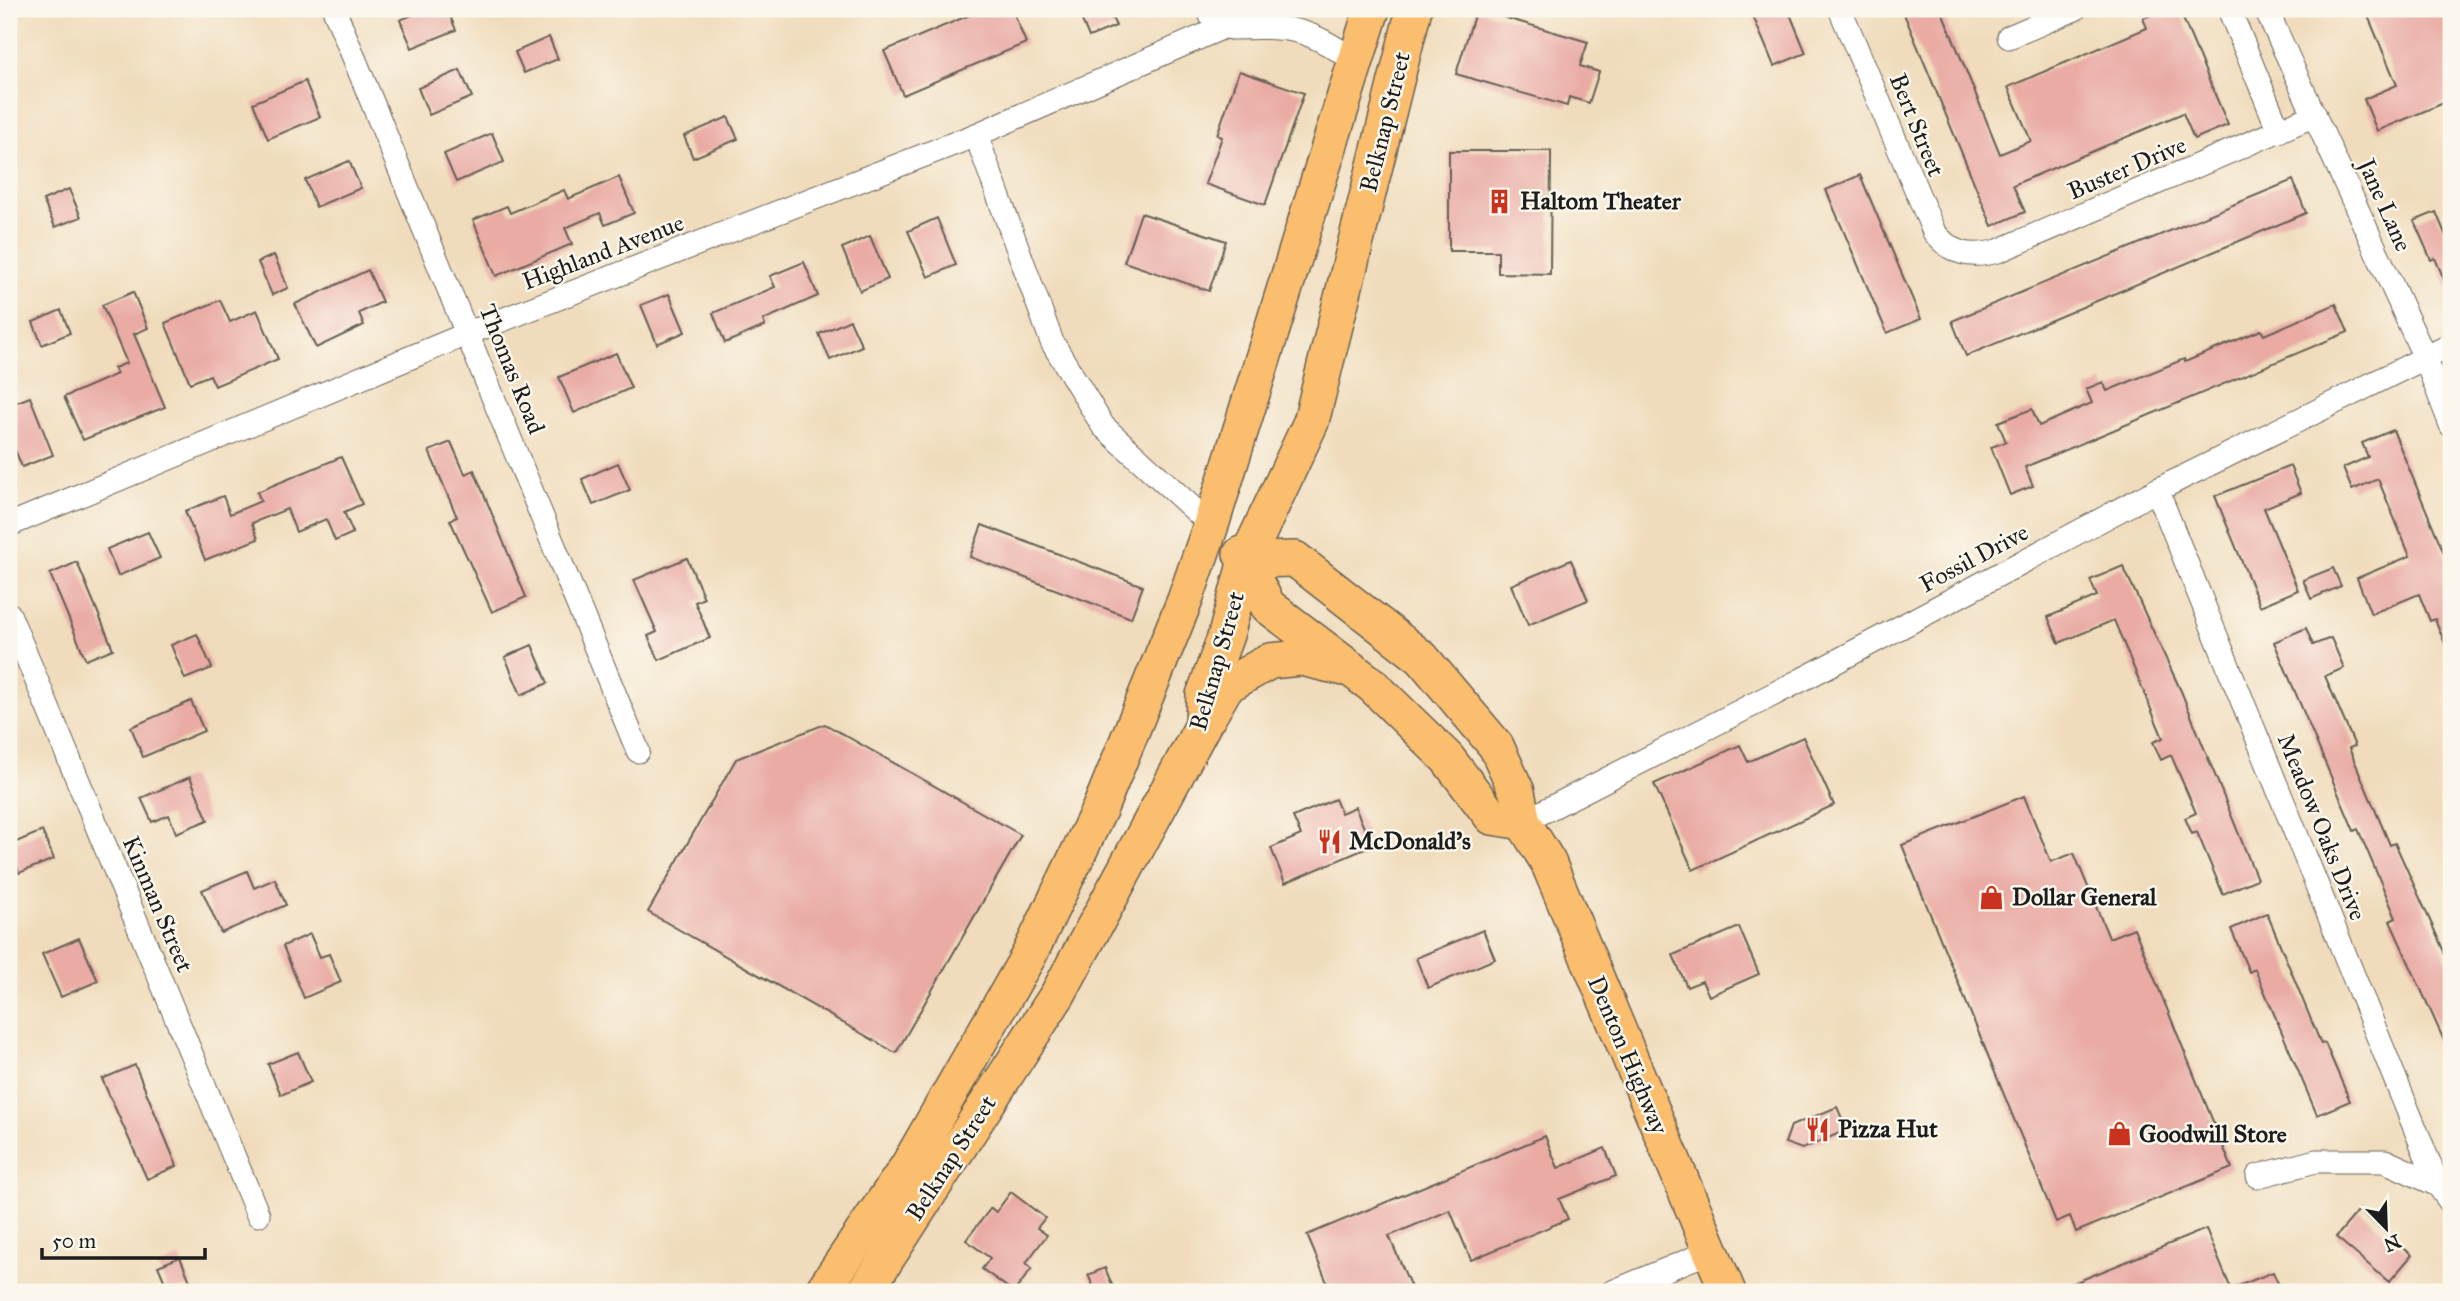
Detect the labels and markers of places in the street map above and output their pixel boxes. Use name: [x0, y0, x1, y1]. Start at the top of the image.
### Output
place label: Haltom Theater: [1520, 186, 1682, 216]
building icon: Haltom Theater: [1486, 187, 1514, 215]
place label: McDonald's: [1349, 826, 1471, 856]
restaurant icon: McDonald's: [1315, 827, 1343, 855]
place label: Dollar General: [2012, 882, 2157, 912]
shop icon: Dollar General: [1978, 883, 2006, 911]
place label: Pizza Hut: [1838, 1114, 1938, 1144]
restaurant icon: Pizza Hut: [1804, 1115, 1832, 1143]
place label: Goodwill Store: [2139, 1119, 2287, 1149]
shop icon: Goodwill Store: [2105, 1120, 2133, 1148]

